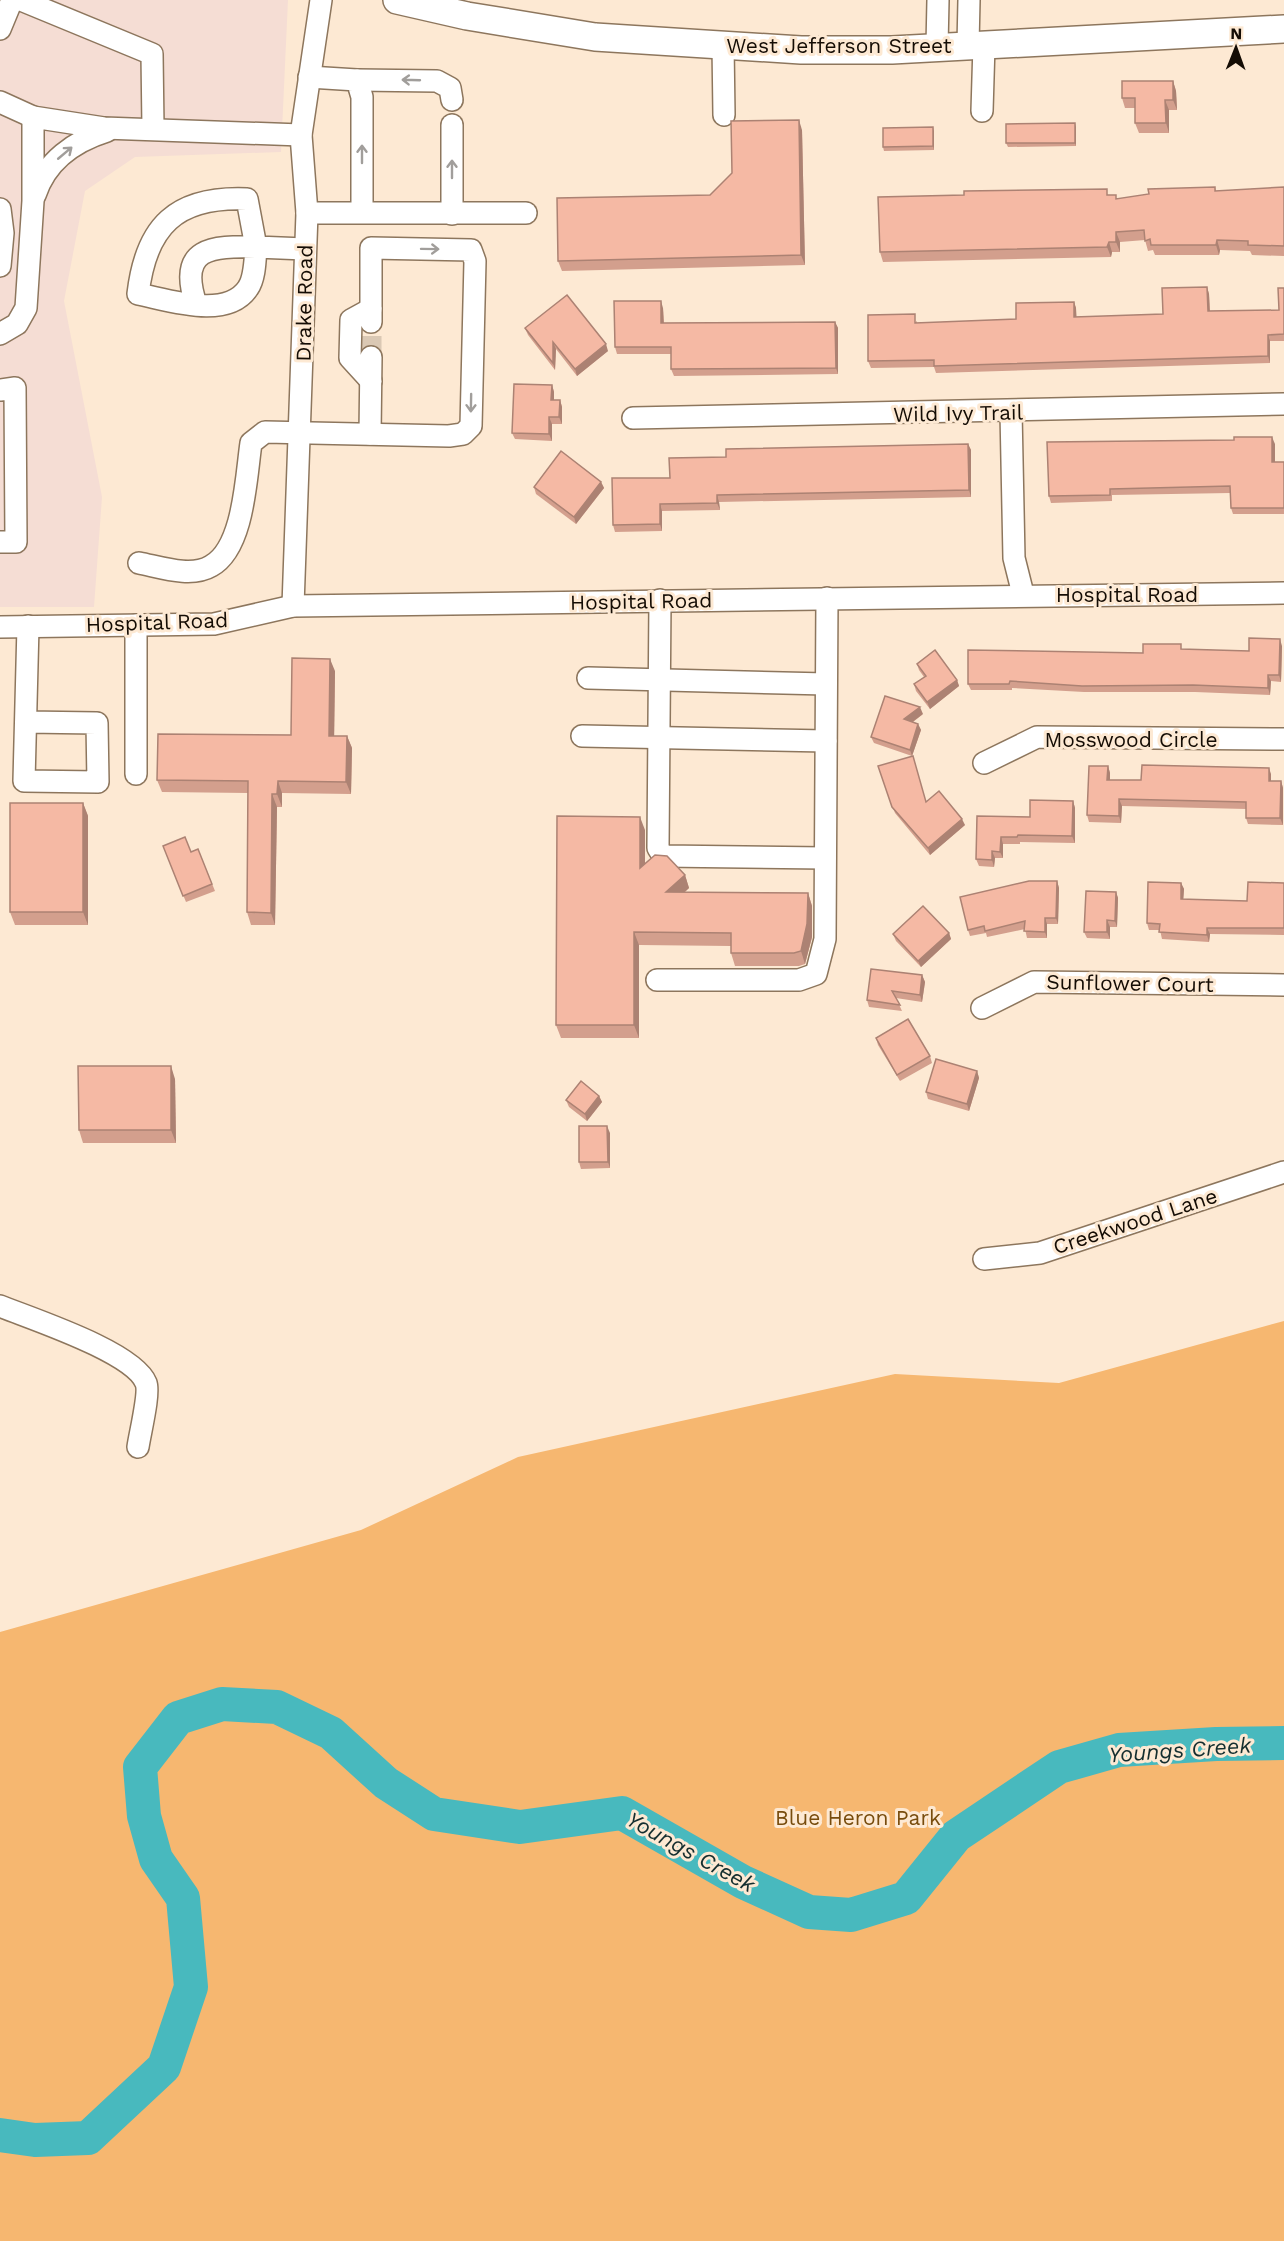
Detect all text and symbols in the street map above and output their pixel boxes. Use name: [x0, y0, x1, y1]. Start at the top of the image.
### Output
north arrow: [1206, 18, 1266, 78]
text: N: [1230, 24, 1242, 43]
street label: West Jefferson Street: [726, 33, 952, 58]
one-way arrow: [401, 74, 421, 86]
one-way arrow: [356, 144, 368, 164]
one-way arrow: [57, 147, 73, 160]
one-way arrow: [446, 160, 458, 180]
one-way arrow: [419, 243, 439, 255]
street label: Drake Road: [290, 244, 318, 362]
one-way arrow: [465, 392, 477, 412]
street label: Wild Ivy Trail: [893, 399, 1024, 427]
street label: Hospital Road: [1056, 582, 1198, 607]
street label: Hospital Road: [570, 587, 712, 615]
street label: Hospital Road: [85, 607, 229, 637]
street label: Mosswood Circle: [1044, 727, 1218, 752]
street label: Sunflower Court: [1046, 969, 1214, 997]
street label: Creekwood Lane: [1050, 1183, 1220, 1259]
water label: Youngs Creek: [1108, 1732, 1253, 1767]
park label: Blue Heron Park: [775, 1805, 941, 1830]
water label: Youngs Creek: [623, 1806, 760, 1898]

